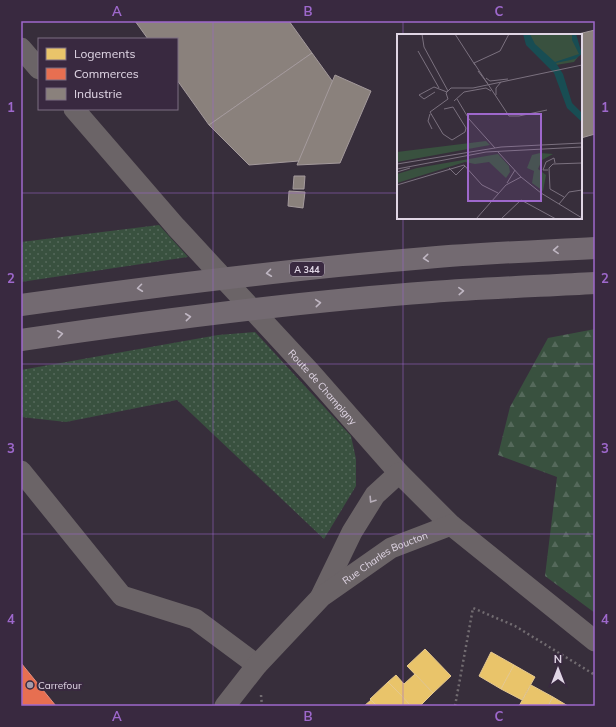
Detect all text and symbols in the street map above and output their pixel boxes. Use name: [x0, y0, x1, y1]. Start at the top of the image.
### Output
text: A: [112, 3, 122, 19]
text: B: [304, 3, 313, 19]
text: C: [495, 3, 504, 19]
inset map: [397, 34, 582, 219]
legend: [38, 38, 178, 110]
text: Logements: [74, 46, 135, 61]
text: Commerces: [74, 66, 139, 81]
text: Industrie: [74, 86, 122, 101]
text: 1: [7, 99, 15, 115]
text: 1: [601, 99, 609, 115]
one-way arrow: [553, 246, 559, 255]
one-way arrow: [423, 253, 429, 262]
road number: A 344: [290, 262, 324, 276]
one-way arrow: [266, 268, 272, 277]
text: 2: [7, 270, 15, 286]
text: 2: [601, 270, 609, 286]
one-way arrow: [137, 283, 143, 292]
one-way arrow: [458, 286, 464, 295]
one-way arrow: [315, 298, 321, 307]
one-way arrow: [185, 312, 191, 321]
one-way arrow: [57, 330, 63, 339]
street label: Route de Champigny: [286, 346, 360, 428]
text: 3: [7, 440, 15, 456]
text: 3: [601, 440, 609, 456]
one-way arrow: [369, 496, 377, 503]
street label: Rue Charles Boucton: [340, 528, 430, 587]
text: 4: [7, 611, 15, 627]
text: 4: [601, 611, 609, 627]
north arrow: [538, 649, 578, 689]
text: N: [554, 652, 562, 666]
place label: Carrefour: [38, 679, 82, 692]
marker: Carrefour: [25, 680, 35, 690]
text: A: [112, 708, 122, 724]
text: B: [304, 708, 313, 724]
text: C: [495, 708, 504, 724]

